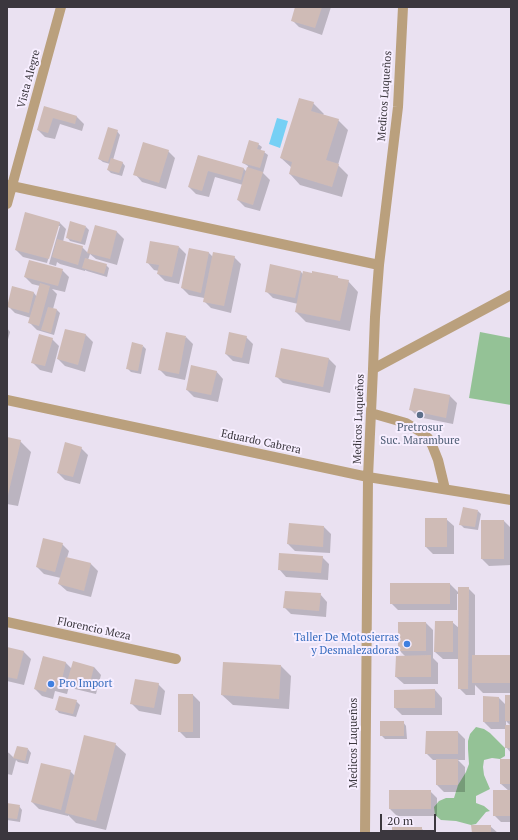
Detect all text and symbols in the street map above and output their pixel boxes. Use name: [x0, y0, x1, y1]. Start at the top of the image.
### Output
street label: Vista Alegre: [15, 48, 43, 110]
street label: Medicos Luqueños: [375, 50, 395, 142]
street label: Medicos Luqueños: [351, 374, 367, 464]
marker: Pretrosur Suc. Marambure: [415, 410, 425, 420]
place label: Pretrosur Suc. Marambure: [380, 421, 460, 447]
street label: Eduardo Cabrera: [220, 427, 302, 457]
street label: Florencio Meza: [56, 615, 132, 643]
place label: Taller De Motosierras y Desmalezadoras: [294, 631, 399, 657]
marker: Taller De Motosierras y Desmalezadoras: [402, 639, 412, 649]
place label: Pro Import: [59, 677, 113, 691]
marker: Pro Import: [46, 679, 56, 689]
street label: Medicos Luqueños: [347, 698, 361, 788]
scale bar: [382, 806, 438, 832]
text: 20 m: [387, 813, 413, 828]

